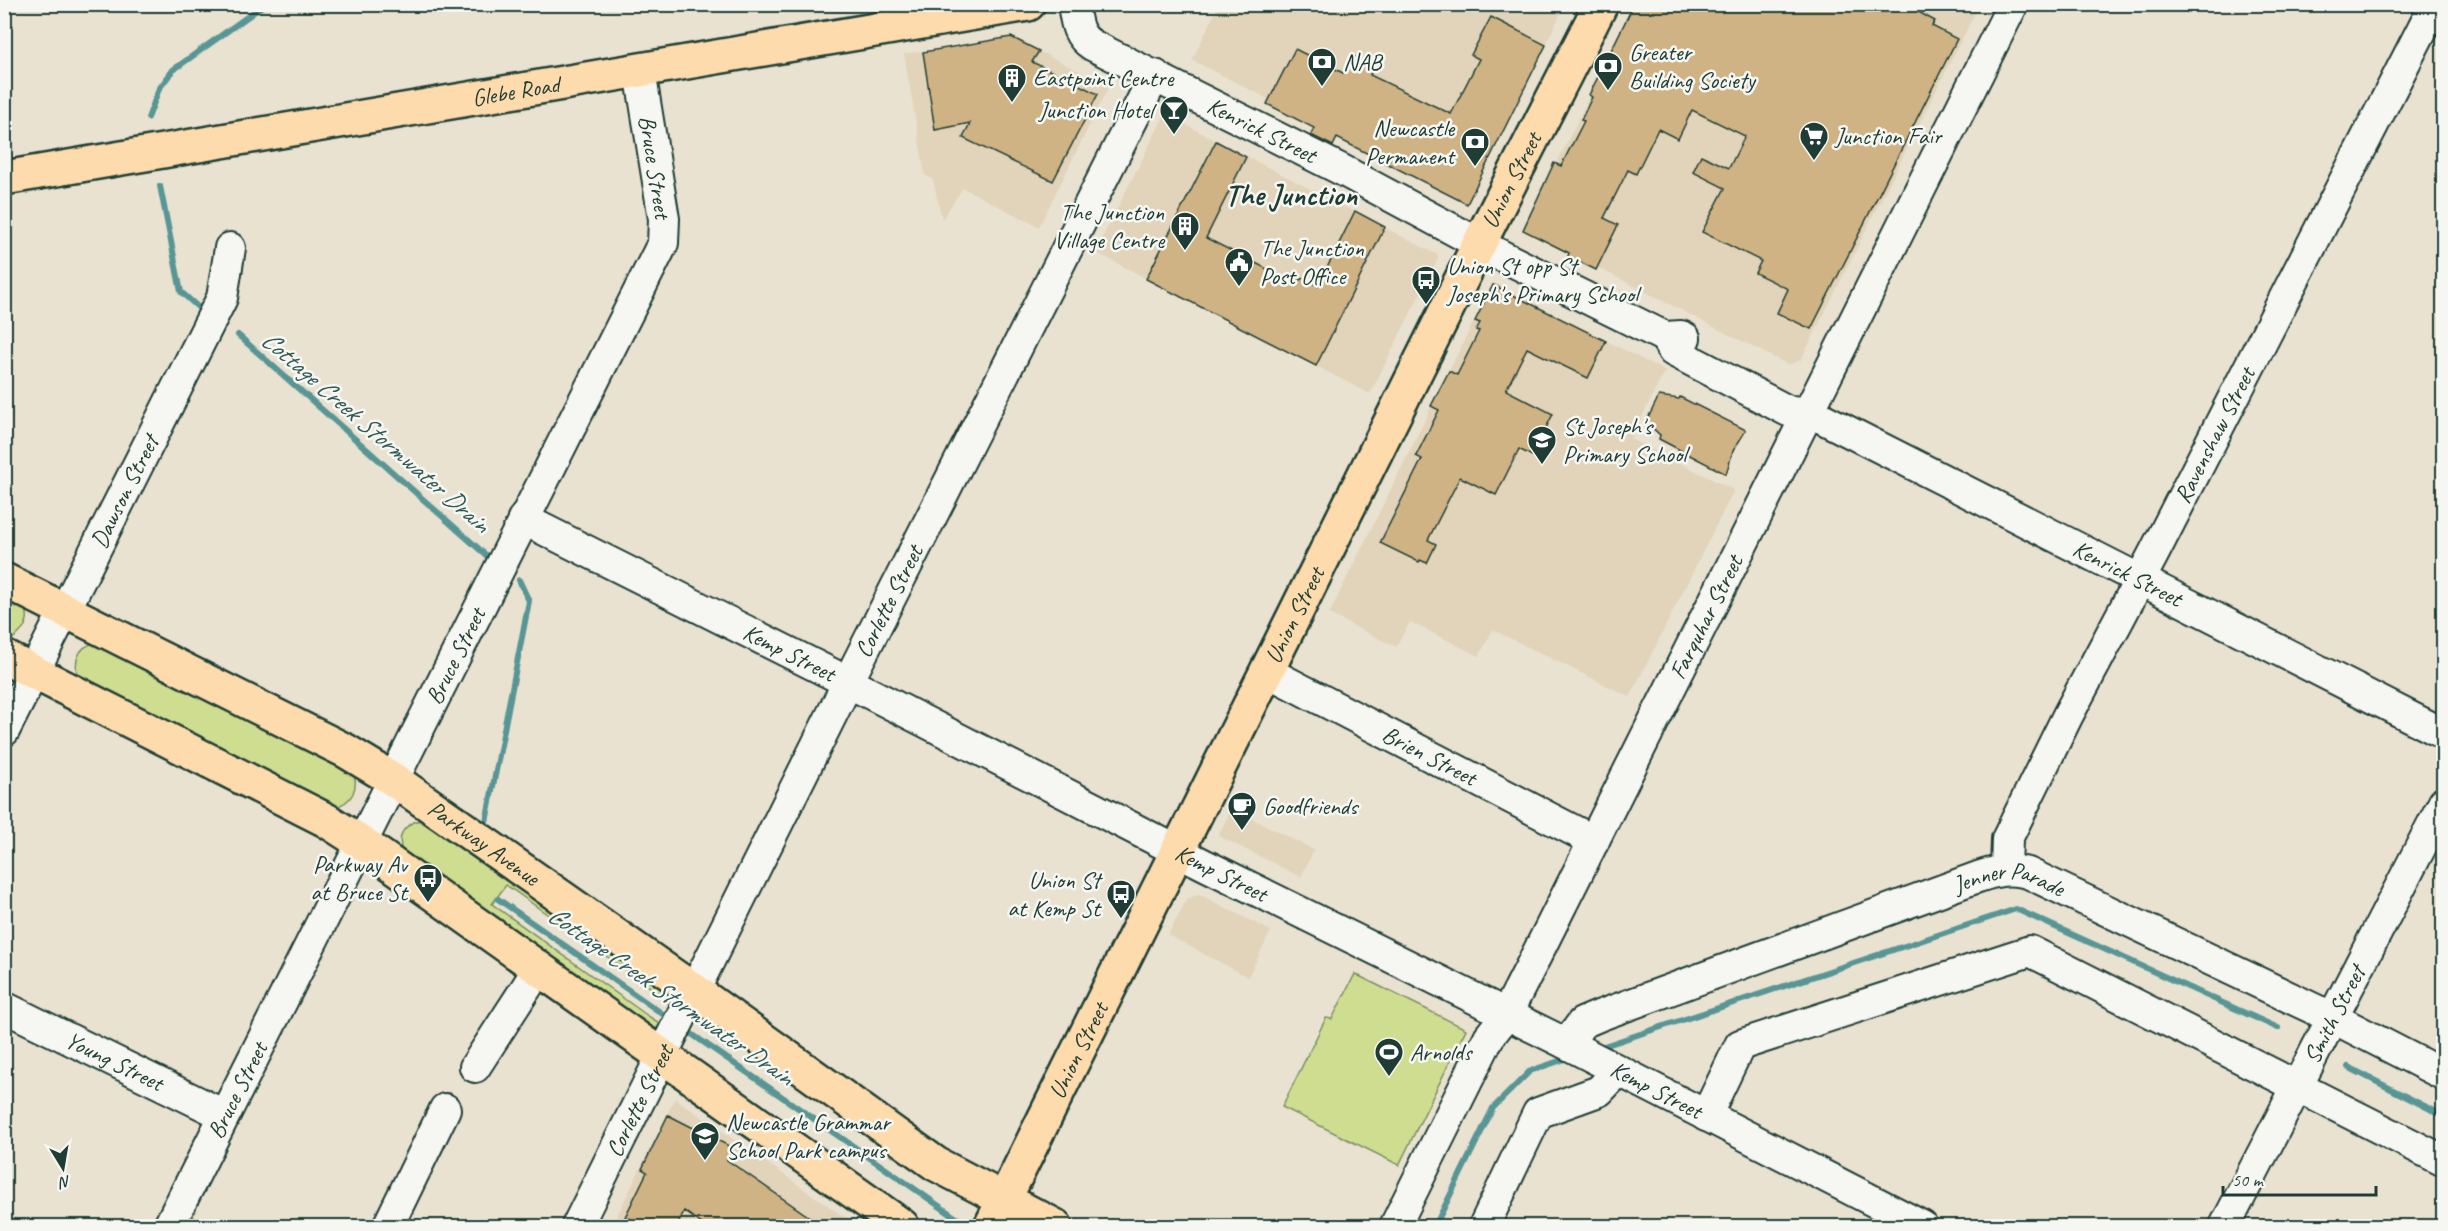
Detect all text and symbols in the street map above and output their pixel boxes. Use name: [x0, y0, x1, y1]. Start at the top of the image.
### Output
place label: Greater Building Society: [1629, 37, 1757, 95]
bank icon: NAB: [1306, 46, 1338, 88]
place label: NAB: [1343, 47, 1383, 77]
bank icon: Greater Building Society: [1592, 50, 1624, 92]
building icon: Eastpoint Centre: [996, 62, 1028, 104]
place label: Eastpoint Centre: [1033, 63, 1175, 93]
street label: Glebe Road: [470, 68, 565, 113]
street label: Kenrick Street: [1202, 90, 1323, 171]
bar icon: Junction Hotel: [1158, 94, 1190, 136]
place label: Junction Hotel: [1038, 95, 1157, 125]
street label: Bruce Street: [632, 113, 678, 223]
place label: Newcastle Permanent: [1365, 113, 1456, 171]
supermarket icon: Junction Fair: [1798, 120, 1830, 162]
place label: Junction Fair: [1834, 121, 1944, 151]
street label: Union Street: [1474, 125, 1549, 233]
bank icon: Newcastle Permanent: [1459, 126, 1491, 168]
district label: The Junction: [1225, 176, 1358, 214]
place label: The Junction Village Centre: [1054, 197, 1166, 255]
building icon: The Junction Village Centre: [1169, 210, 1201, 252]
place label: The Junction Post Office: [1260, 233, 1364, 291]
public building icon: The Junction Post Office: [1223, 246, 1255, 288]
place label: Union St opp St Joseph's Primary School: [1446, 251, 1642, 309]
bus stop icon: Union St opp St Joseph's Primary School: [1410, 264, 1442, 306]
water label: Cottage Creek Stormwater Drain: [255, 323, 498, 541]
street label: Ravenshaw Street: [2167, 360, 2262, 508]
place label: St Joseph's Primary School: [1563, 411, 1690, 469]
school or university icon: St Joseph's Primary School: [1526, 424, 1558, 466]
street label: Dawson Street: [84, 428, 167, 553]
street label: Kenrick Street: [2068, 533, 2189, 614]
street label: Corlette Street: [848, 539, 930, 663]
street label: Farquhar Street: [1662, 549, 1750, 684]
street label: Union Street: [1258, 560, 1332, 668]
street label: Bruce Street: [419, 601, 493, 709]
street label: Kemp Street: [738, 617, 842, 689]
street label: Brien Street: [1377, 719, 1483, 793]
cafe icon: Goodfriends: [1226, 790, 1258, 832]
place label: Goodfriends: [1263, 791, 1359, 821]
street label: Parkway Avenue: [422, 793, 547, 894]
street label: Kemp Street: [1170, 837, 1274, 909]
place label: Parkway Av at Bruce St: [311, 849, 409, 907]
street label: Jenner Parade: [1948, 855, 2071, 904]
bus stop icon: Parkway Av at Bruce St: [412, 862, 444, 904]
place label: Union St at Kemp St: [1008, 865, 1103, 923]
bus stop icon: Union St at Kemp St: [1105, 878, 1137, 920]
water label: Cottage Creek Stormwater Drain: [542, 898, 802, 1094]
street label: Smith Street: [2297, 958, 2373, 1069]
street label: Union Street: [1042, 995, 1116, 1104]
street label: Young Street: [61, 1025, 170, 1099]
street label: Bruce Street: [201, 1035, 275, 1143]
sports icon: Arnolds: [1373, 1036, 1405, 1078]
place label: Arnolds: [1410, 1037, 1473, 1067]
street label: Corlette Street: [599, 1038, 681, 1162]
street label: Kemp Street: [1605, 1054, 1709, 1127]
place label: Newcastle Grammar School Park campus: [726, 1107, 892, 1165]
school or university icon: Newcastle Grammar School Park campus: [689, 1120, 721, 1162]
north arrow: [33, 1138, 93, 1198]
scale bar: [2223, 1159, 2376, 1197]
text: 50 m: [2232, 1169, 2265, 1191]
text: N: [56, 1171, 72, 1193]

